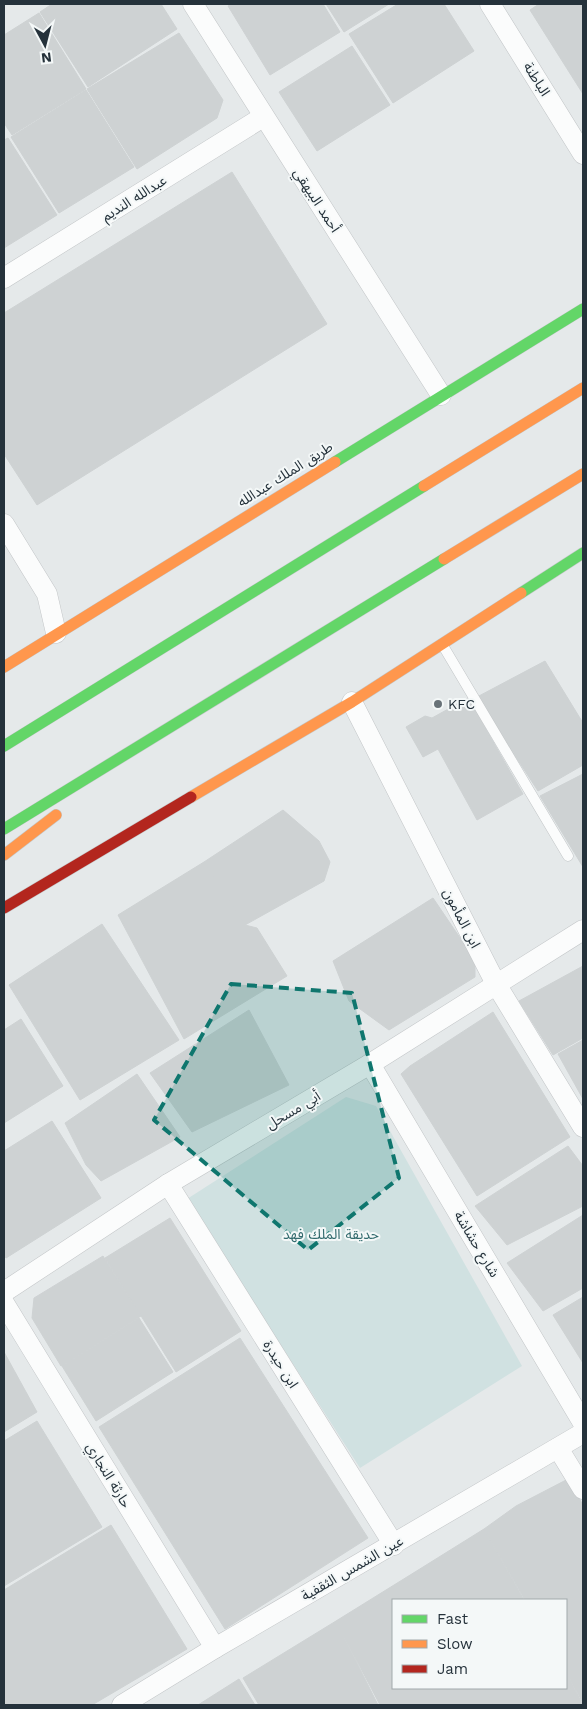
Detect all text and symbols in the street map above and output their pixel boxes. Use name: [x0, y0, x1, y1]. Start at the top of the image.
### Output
north arrow: [20, 20, 70, 70]
text: N: [40, 49, 53, 66]
street label: الباطنة: [520, 59, 554, 99]
street label: أحمد البيهقي: [288, 165, 345, 237]
street label: عبدالله النديم: [99, 172, 171, 227]
street label: طريق الملك عبدالله: [235, 438, 337, 511]
place label: KFC: [448, 696, 475, 712]
marker: KFC: [432, 698, 444, 710]
street label: ابن المأمون: [439, 885, 485, 951]
street label: أبي مسحل: [263, 1087, 325, 1135]
street label: شارع حشاشة: [448, 1208, 503, 1281]
park label: حديقة الملك فهد: [283, 1226, 379, 1243]
street label: ابن حيدرة: [259, 1337, 302, 1391]
street label: حارثة النجاري: [80, 1439, 135, 1512]
street label: عين الشمس الثقفية: [298, 1532, 406, 1605]
legend: [392, 1599, 567, 1689]
text: Fast: [437, 1610, 469, 1628]
text: Slow: [437, 1635, 473, 1653]
text: Jam: [437, 1660, 468, 1678]

